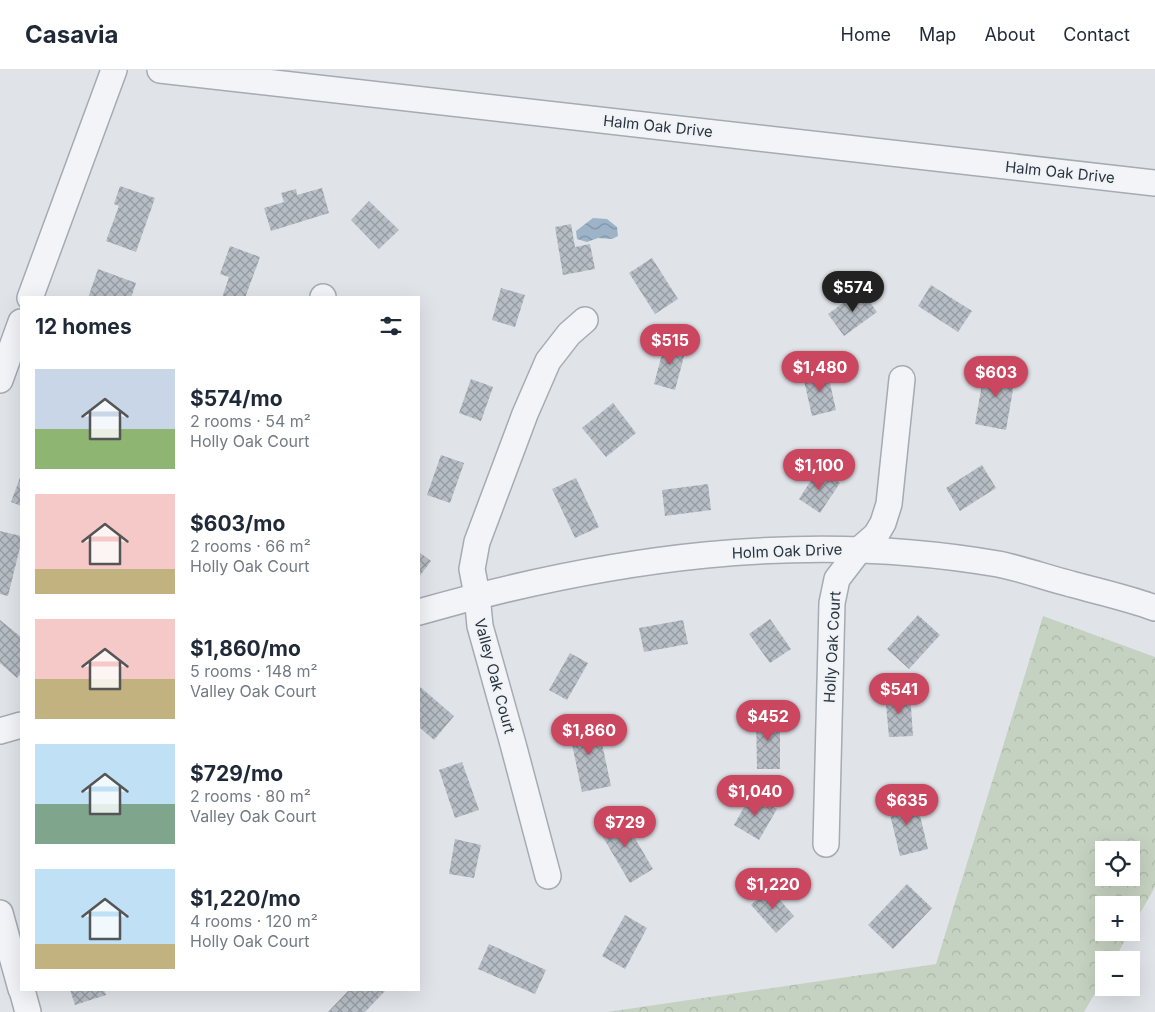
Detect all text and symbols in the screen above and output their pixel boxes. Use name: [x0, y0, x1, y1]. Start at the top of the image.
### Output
text: Casavia: [25, 20, 118, 49]
text: Home: [841, 24, 891, 45]
text: Map: [919, 24, 956, 45]
text: About: [984, 24, 1035, 45]
text: Contact: [1063, 24, 1130, 45]
street label: Halm Oak Drive: [602, 111, 714, 141]
street label: Halm Oak Drive: [1004, 157, 1116, 187]
pin: $574: [823, 270, 883, 313]
text: $574: [833, 277, 873, 297]
icon: filters: [377, 312, 405, 340]
text: 12 homes: [35, 314, 132, 339]
pin: $515: [640, 324, 700, 366]
text: $515: [651, 330, 689, 350]
pin: $1,480: [779, 350, 861, 393]
pin: $603: [966, 356, 1026, 398]
text: $1,480: [793, 357, 847, 377]
text: $603: [975, 362, 1017, 382]
text: $574/mo: [190, 386, 283, 411]
icon: home: [75, 389, 135, 449]
text: 2 rooms · 54 m²: [190, 411, 311, 431]
text: Holly Oak Court: [190, 431, 310, 451]
pin: $1,100: [778, 448, 860, 491]
text: $1,100: [794, 455, 844, 475]
text: $603/mo: [190, 511, 285, 536]
icon: home: [75, 514, 135, 574]
text: 2 rooms · 66 m²: [190, 536, 311, 556]
street label: Holm Oak Drive: [731, 540, 843, 562]
text: Holly Oak Court: [190, 556, 310, 576]
street label: Holly Oak Court: [820, 590, 844, 703]
street label: Valley Oak Court: [471, 616, 520, 736]
text: $1,860/mo: [190, 636, 301, 661]
icon: home: [75, 639, 135, 699]
text: 5 rooms · 148 m²: [190, 661, 318, 681]
pin: $541: [869, 672, 929, 715]
text: $541: [880, 679, 918, 699]
text: Valley Oak Court: [190, 681, 316, 701]
pin: $452: [738, 700, 798, 742]
text: $452: [747, 706, 789, 726]
pin: $1,860: [548, 714, 630, 756]
text: $1,860: [562, 720, 616, 740]
text: $729/mo: [190, 761, 283, 786]
icon: home: [75, 764, 135, 824]
pin: $1,040: [714, 774, 796, 817]
text: $1,040: [728, 781, 782, 801]
pin: $635: [877, 784, 937, 826]
text: 2 rooms · 80 m²: [190, 786, 311, 806]
text: $635: [886, 790, 928, 810]
text: Valley Oak Court: [190, 806, 316, 826]
pin: $729: [595, 806, 655, 848]
text: $729: [605, 812, 645, 832]
map controls: [1095, 841, 1140, 996]
button: locate: [1095, 841, 1140, 886]
pin: $1,220: [732, 868, 814, 910]
text: $1,220: [746, 874, 800, 894]
text: $1,220/mo: [190, 886, 301, 911]
icon: home: [75, 889, 135, 949]
button: +: [1095, 896, 1140, 941]
text: 4 rooms · 120 m²: [190, 911, 318, 931]
text: Holly Oak Court: [190, 931, 310, 951]
button: −: [1095, 951, 1140, 996]

